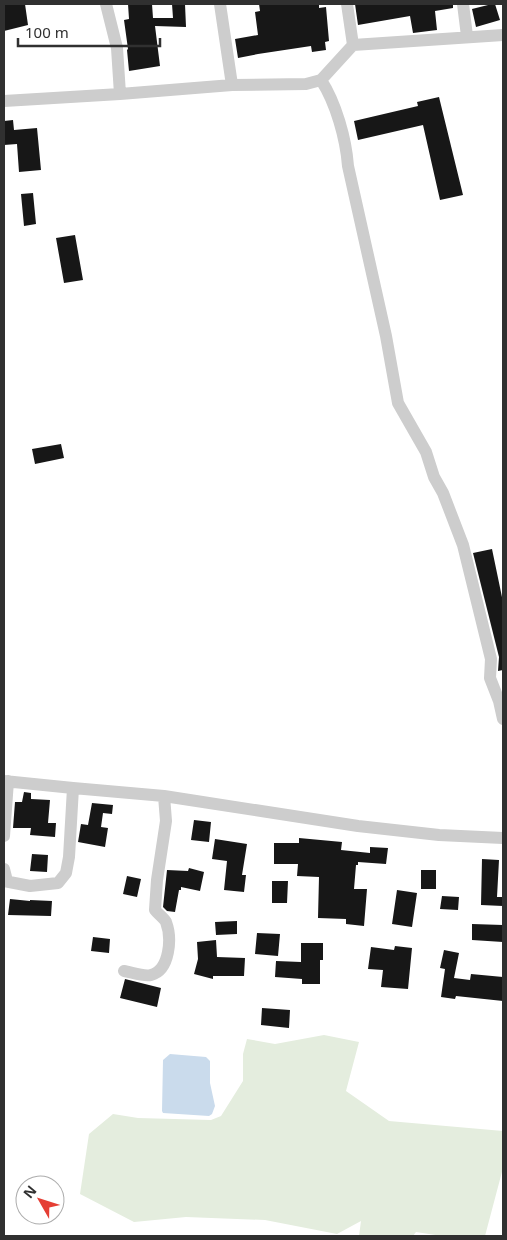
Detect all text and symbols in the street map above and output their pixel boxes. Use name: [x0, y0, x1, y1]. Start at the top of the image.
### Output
scale bar: [18, 15, 160, 47]
text: 100 m: [25, 22, 69, 42]
north arrow: [15, 1175, 65, 1225]
text: N: [19, 1181, 40, 1202]

